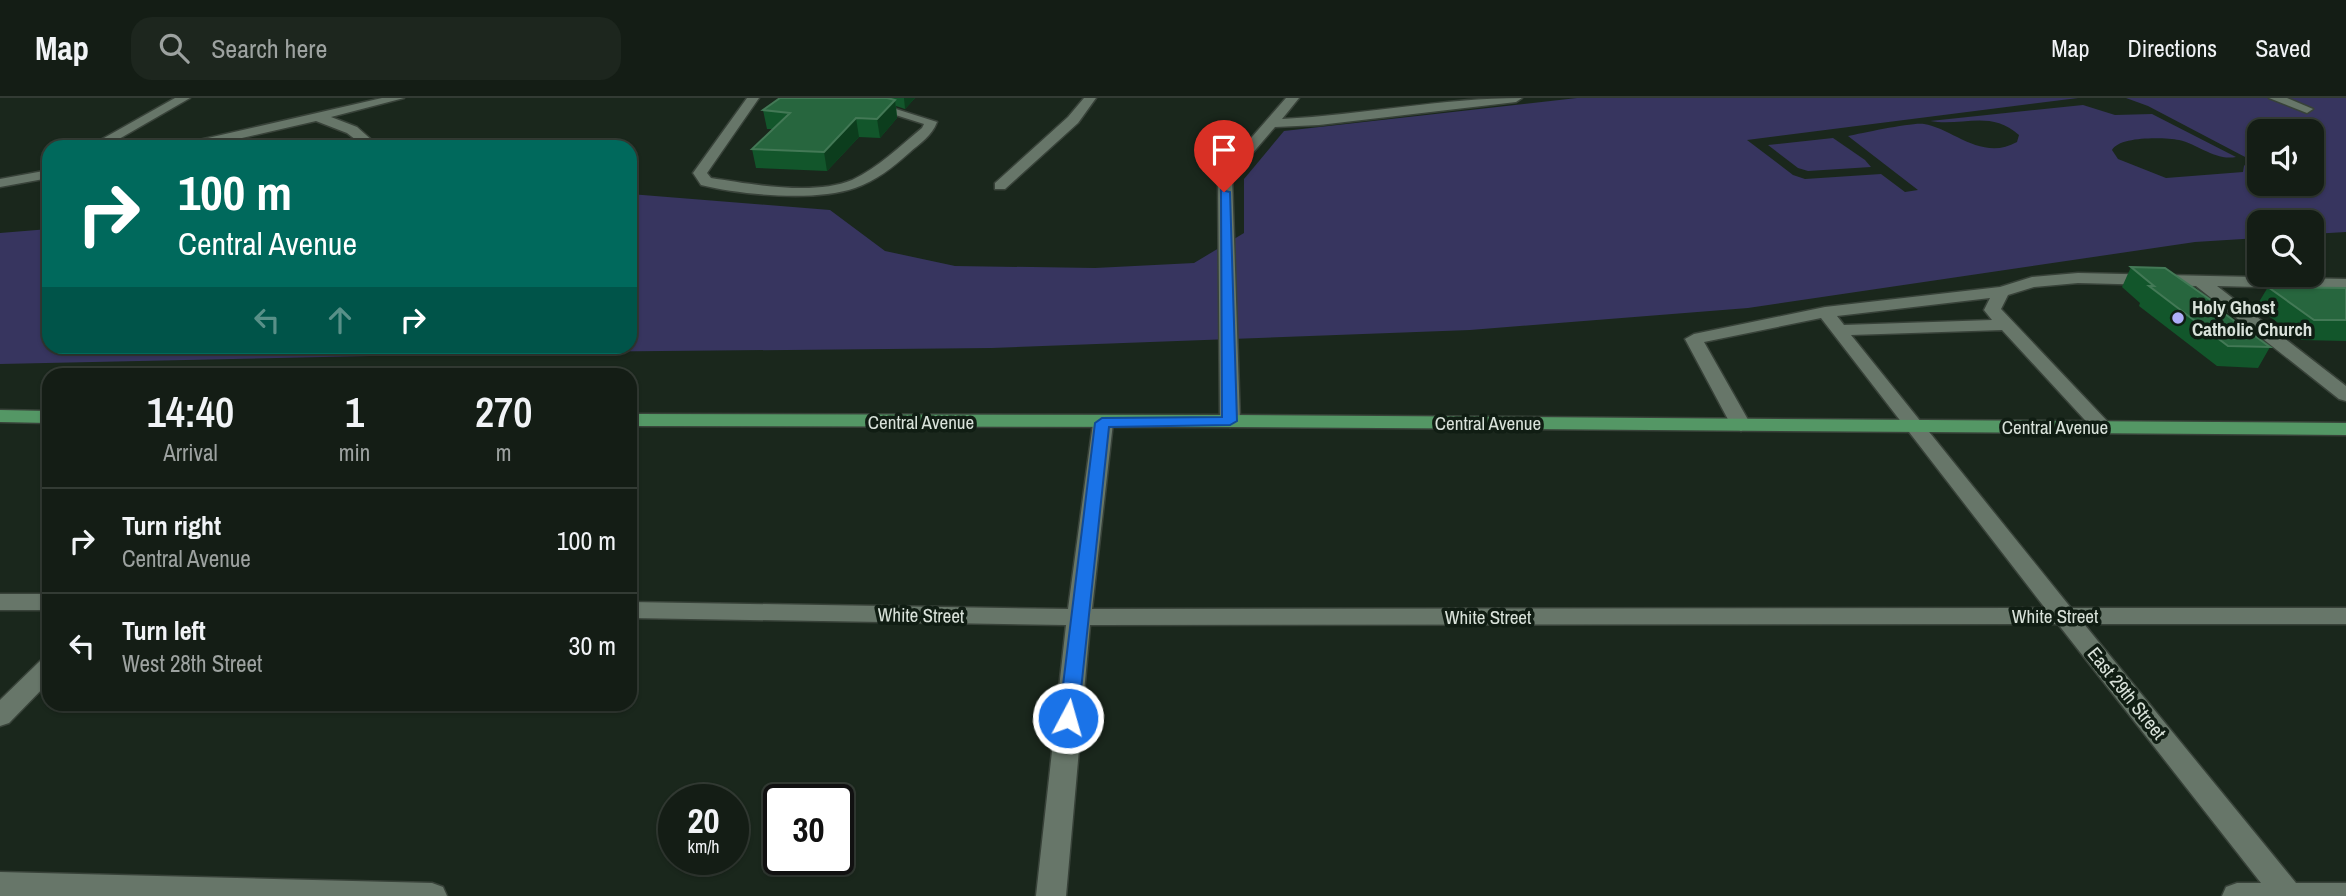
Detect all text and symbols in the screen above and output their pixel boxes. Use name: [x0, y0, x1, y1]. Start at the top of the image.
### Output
search box: [131, 17, 621, 80]
text: Map: [35, 26, 89, 70]
icon: search: [155, 29, 193, 67]
text: Search here: [211, 31, 327, 66]
text: Map: [2051, 32, 2089, 64]
text: Directions: [2127, 32, 2217, 64]
text: Saved: [2255, 32, 2311, 64]
map controls: [2247, 119, 2324, 287]
button: sound: [2247, 119, 2324, 196]
pin: [1194, 120, 1254, 192]
icon: arrive: [1205, 131, 1243, 169]
text: 100 m: [178, 159, 292, 225]
icon: right: [63, 168, 154, 259]
button: search: [2247, 210, 2324, 287]
text: Central Avenue: [178, 222, 357, 265]
place label: Holy Ghost Catholic Church: [2192, 294, 2312, 342]
icon: left: [248, 301, 286, 339]
icon: ahead: [321, 301, 359, 339]
icon: right: [394, 301, 432, 339]
marker: Holy Ghost Catholic Church: [2170, 310, 2186, 326]
text: 14:40: [147, 384, 234, 440]
text: 1: [345, 384, 364, 440]
text: 270: [475, 384, 532, 440]
street label: Central Avenue: [868, 409, 974, 435]
street label: Central Avenue: [1435, 410, 1541, 436]
street label: Central Avenue: [2002, 414, 2108, 440]
text: Arrival: [163, 437, 218, 468]
text: min: [339, 437, 370, 468]
text: m: [496, 437, 511, 468]
text: Turn right: [122, 508, 221, 543]
icon: right: [63, 522, 101, 560]
text: 100 m: [557, 523, 616, 558]
text: Central Avenue: [122, 543, 251, 574]
street label: White Street: [877, 601, 965, 629]
street label: White Street: [2012, 603, 2099, 629]
street label: White Street: [1445, 604, 1532, 630]
text: Turn left: [122, 613, 206, 648]
icon: left: [63, 627, 101, 665]
text: 30 m: [569, 628, 616, 663]
street label: East 29th Street: [2082, 641, 2173, 745]
text: West 28th Street: [122, 648, 262, 679]
position arrow: [1031, 681, 1105, 755]
speed limit sign: 30: [763, 784, 854, 875]
text: 20: [688, 797, 719, 844]
text: km/h: [688, 834, 720, 859]

